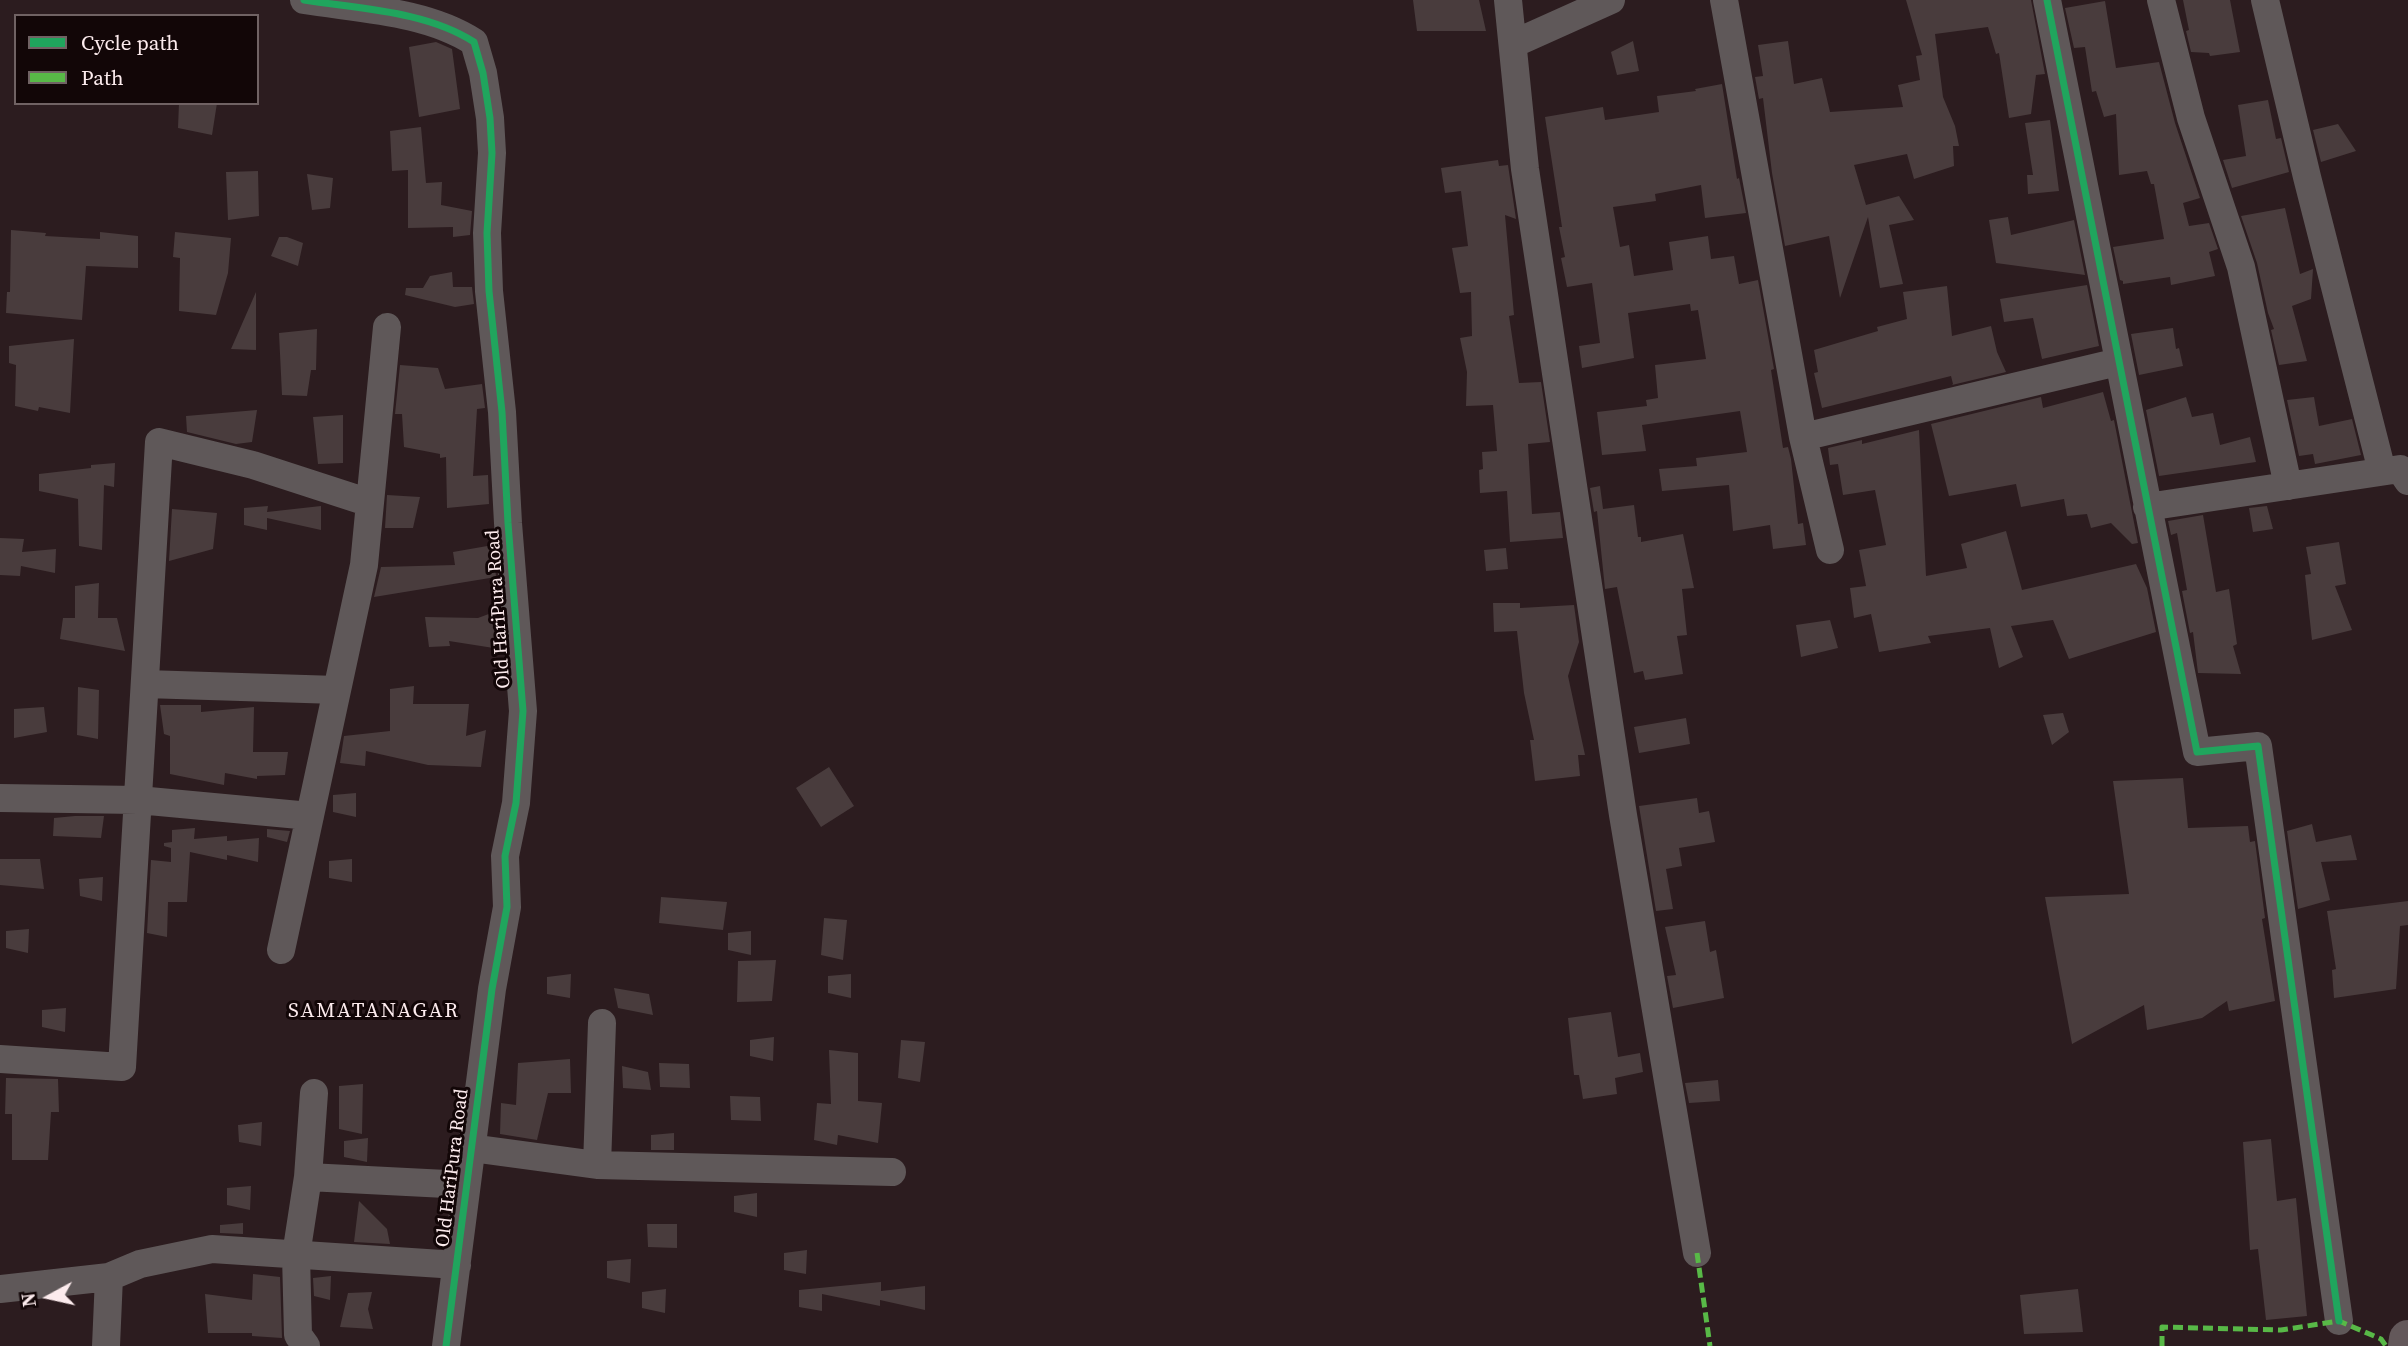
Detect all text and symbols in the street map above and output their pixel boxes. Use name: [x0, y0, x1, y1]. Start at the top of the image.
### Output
legend: [14, 14, 259, 105]
text: Cycle path: [81, 28, 179, 57]
text: Path: [81, 63, 124, 92]
street label: Old HariPura Road: [482, 529, 516, 689]
district label: SAMATANAGAR: [289, 999, 459, 1025]
street label: Old HariPura Road: [432, 1087, 474, 1249]
north arrow: [14, 1262, 84, 1332]
text: N: [14, 1291, 42, 1309]

